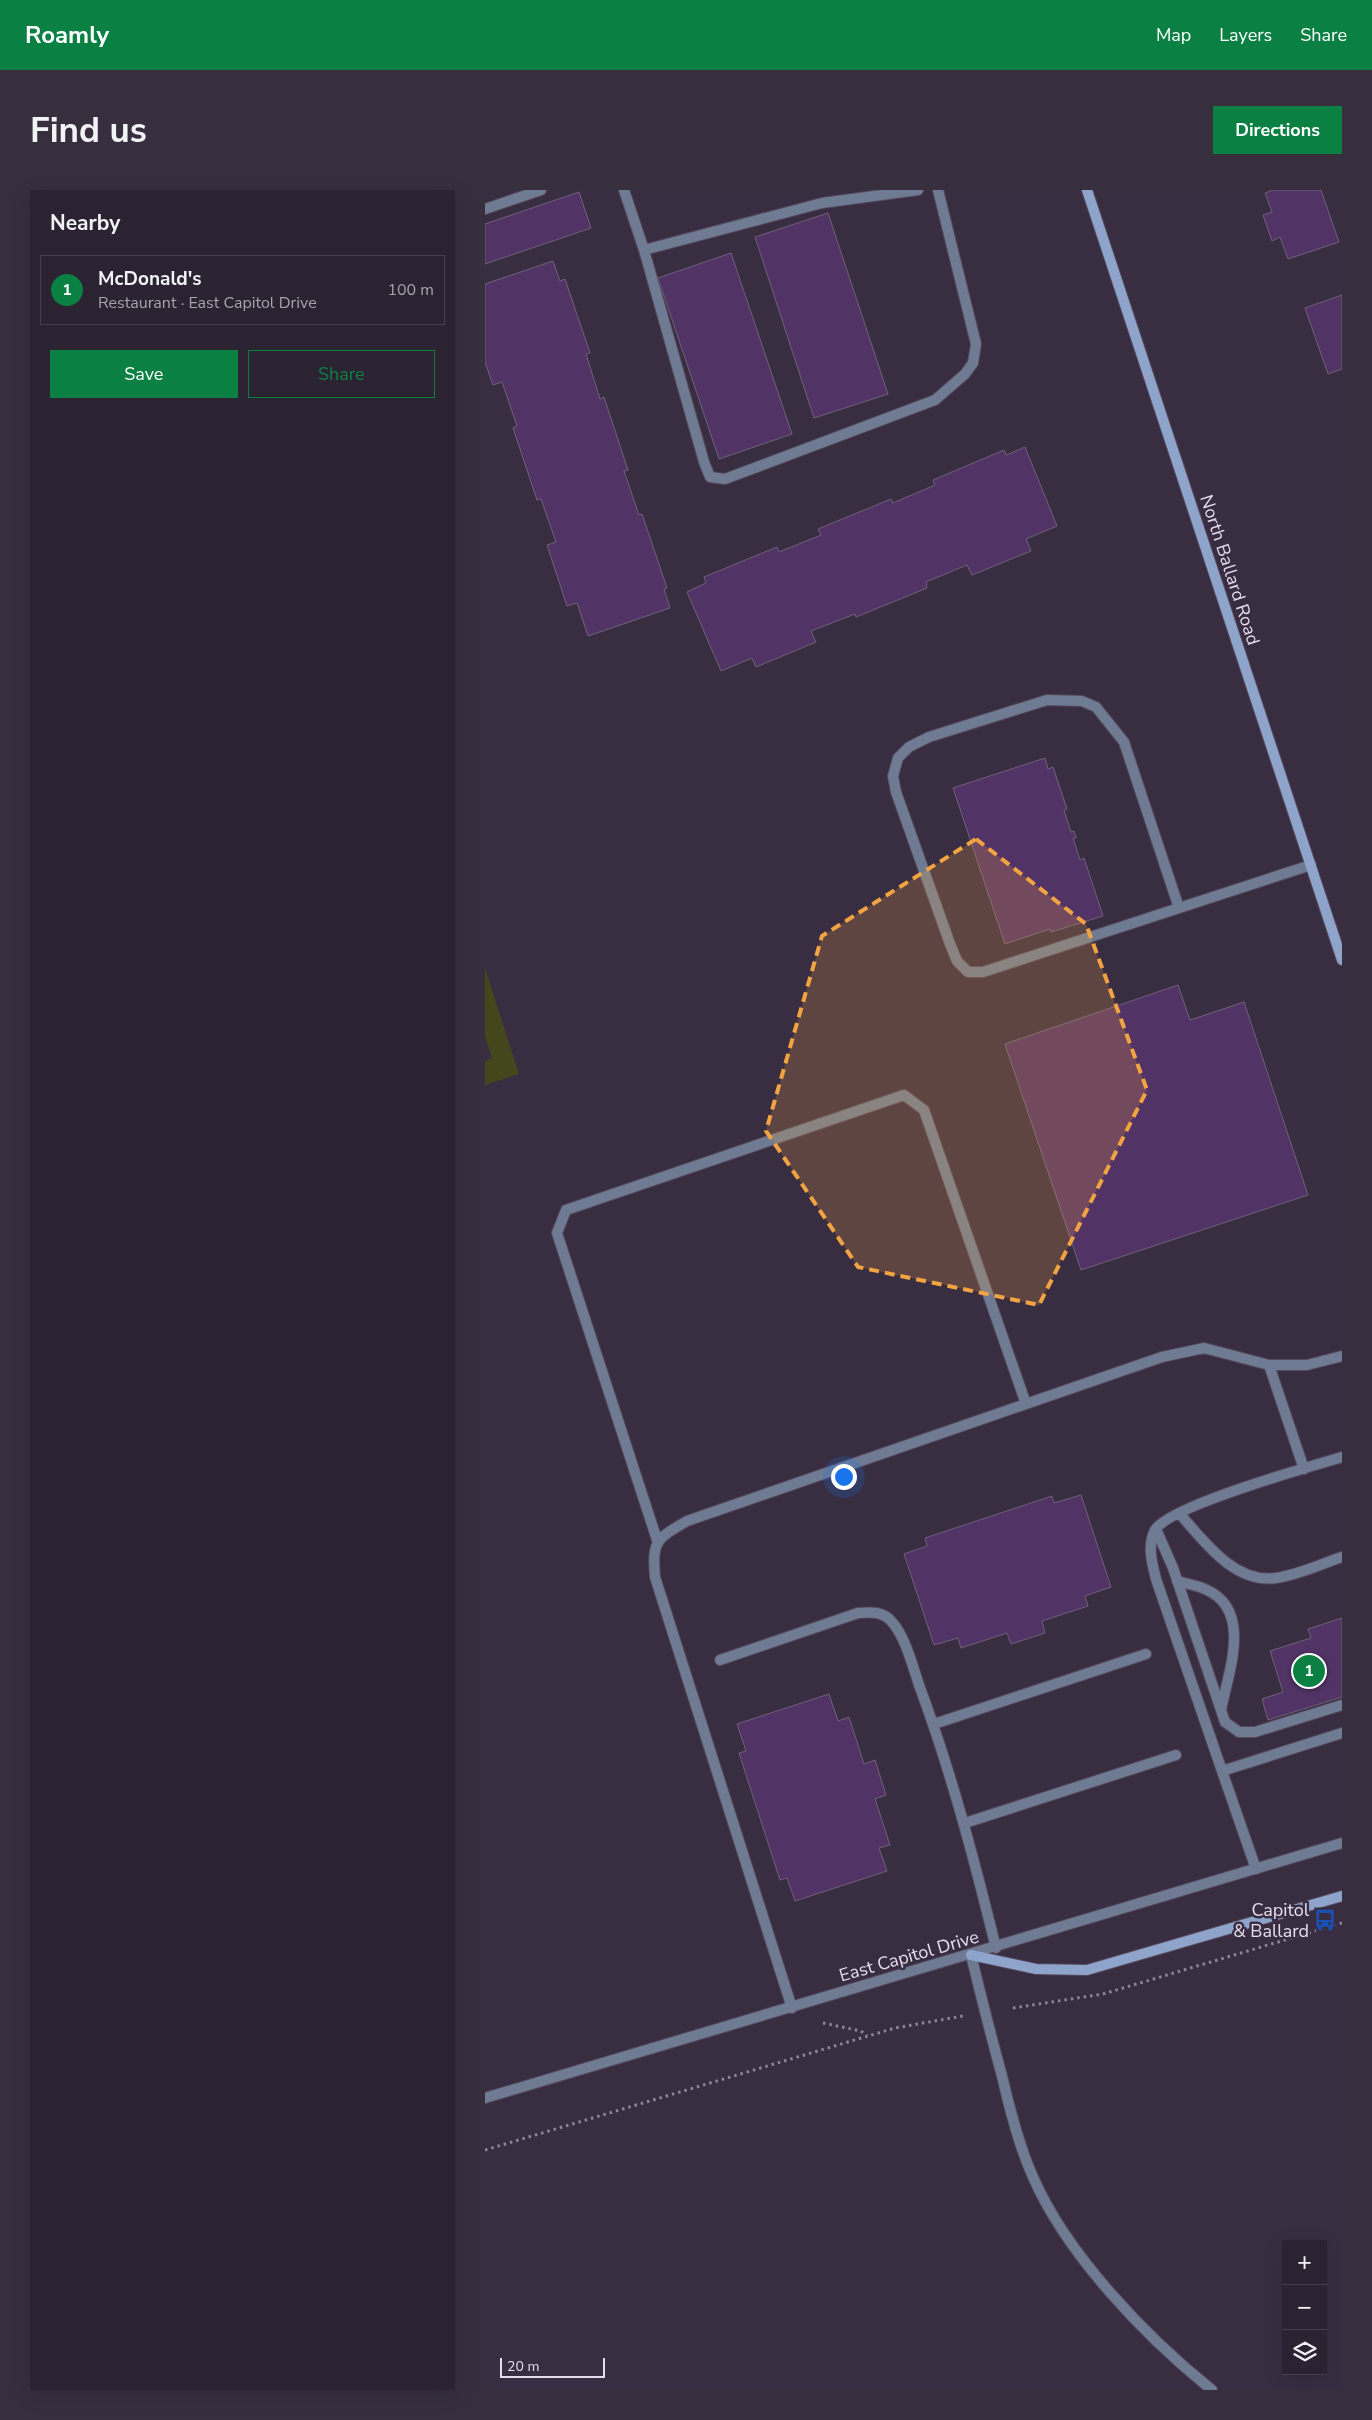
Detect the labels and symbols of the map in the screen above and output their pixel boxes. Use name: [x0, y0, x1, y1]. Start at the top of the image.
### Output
street label: North Ballard Road: [1194, 492, 1266, 648]
your location: [831, 1464, 857, 1490]
pin: 1: [1293, 1652, 1325, 1690]
place label: Capitol & Ballard: [1233, 1898, 1310, 1943]
bus stop icon: Capitol & Ballard: [1312, 1907, 1338, 1933]
street label: East Capitol Drive: [836, 1925, 982, 1987]
scale bar: [500, 2355, 605, 2378]

